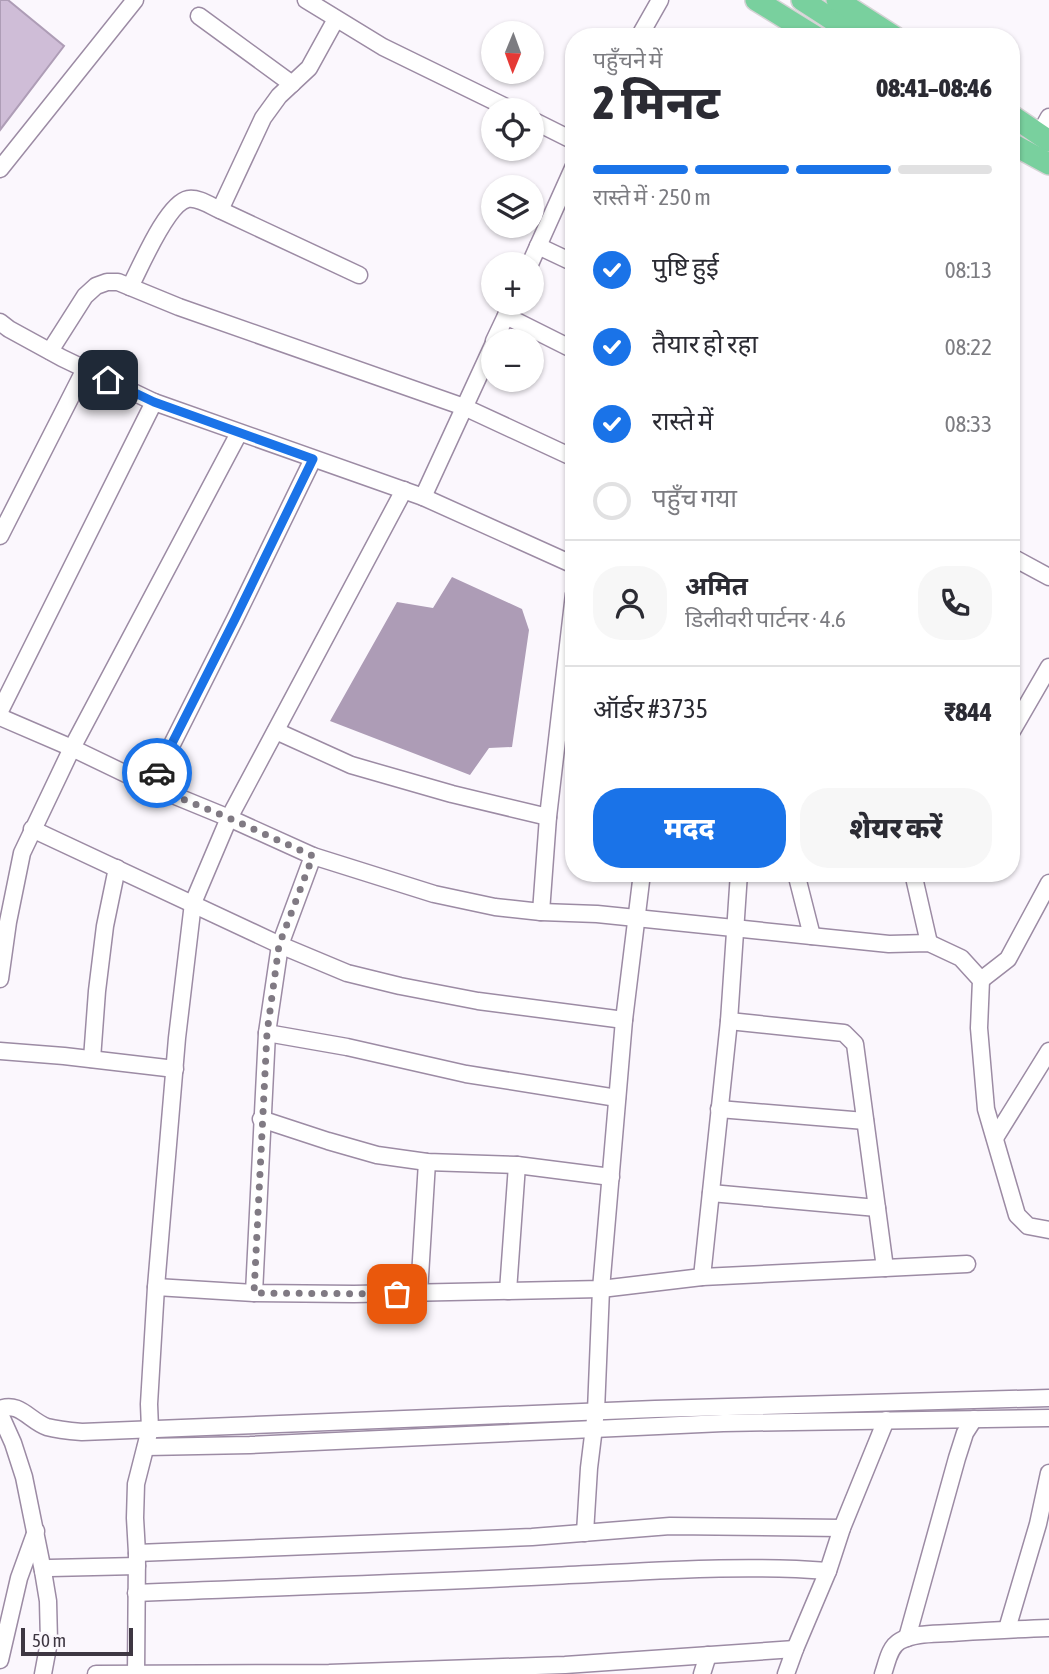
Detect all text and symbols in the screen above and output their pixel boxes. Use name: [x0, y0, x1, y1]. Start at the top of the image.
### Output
north arrow: [481, 21, 544, 84]
map controls: [481, 21, 544, 392]
text: पहुँचने में: [593, 47, 663, 73]
text: 08:41–08:46: [876, 73, 992, 103]
text: 2 मिनट: [593, 76, 720, 129]
button: locate: [481, 98, 544, 161]
button: layers: [481, 175, 544, 238]
text: रास्ते में · 250 m: [593, 184, 711, 210]
icon: check: [593, 251, 631, 289]
button: +: [481, 252, 544, 315]
text: पुष्टि हुई: [652, 252, 719, 282]
text: 08:13: [945, 257, 992, 283]
icon: check: [593, 328, 631, 366]
button: −: [481, 329, 544, 392]
text: तैयार हो रहा: [652, 329, 758, 359]
text: 08:22: [945, 334, 992, 360]
pin: [78, 350, 138, 410]
icon: home: [89, 361, 127, 399]
icon: check: [593, 405, 631, 443]
text: रास्ते में: [652, 406, 713, 436]
text: 08:33: [945, 411, 992, 437]
text: पहुँच गया: [652, 483, 737, 513]
button: person: [593, 566, 667, 640]
button: phone: [918, 566, 992, 640]
text: अमित: [685, 571, 748, 601]
text: डिलीवरी पार्टनर · 4.6: [685, 606, 846, 632]
text: ऑर्डर #3735: [593, 694, 708, 724]
text: ₹844: [944, 697, 992, 727]
courier: [122, 738, 192, 808]
icon: car: [138, 754, 176, 792]
button: मदद: [593, 788, 786, 868]
button: शेयर करें: [800, 788, 992, 868]
pin: [367, 1264, 427, 1324]
icon: bag: [378, 1275, 416, 1313]
scale bar: [21, 1625, 133, 1657]
text: 50 m: [32, 1629, 66, 1651]

